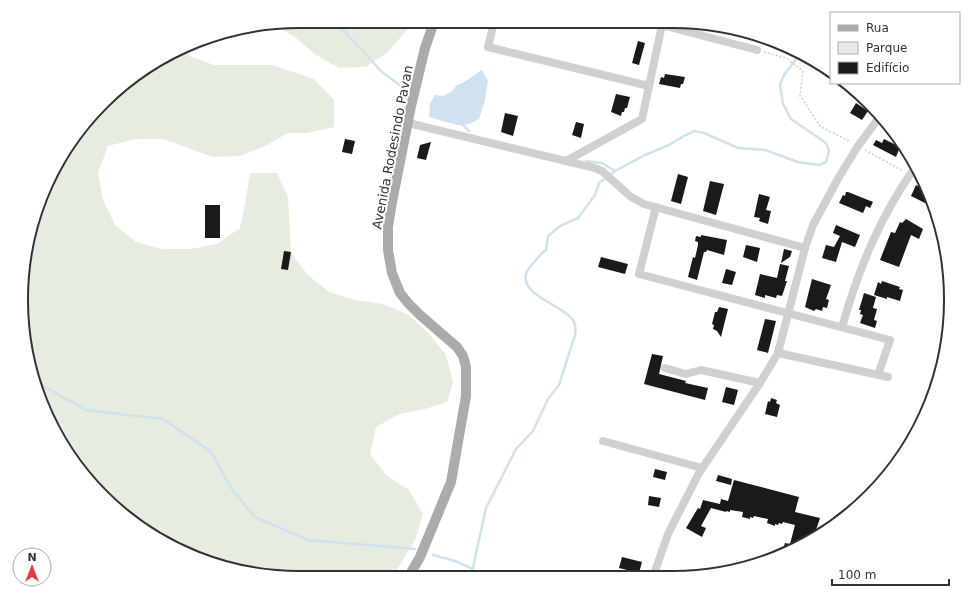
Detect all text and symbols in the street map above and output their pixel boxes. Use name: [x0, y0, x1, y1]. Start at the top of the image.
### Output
legend: [830, 12, 960, 84]
text: Rua: [866, 21, 889, 35]
text: Parque: [866, 41, 907, 55]
text: Edifício: [866, 61, 909, 75]
street label: Avenida Rodesindo Pavan: [369, 64, 416, 230]
north arrow: [12, 547, 52, 587]
text: N: [27, 551, 37, 564]
scale bar: [832, 561, 949, 587]
text: 100 m: [838, 568, 876, 582]

